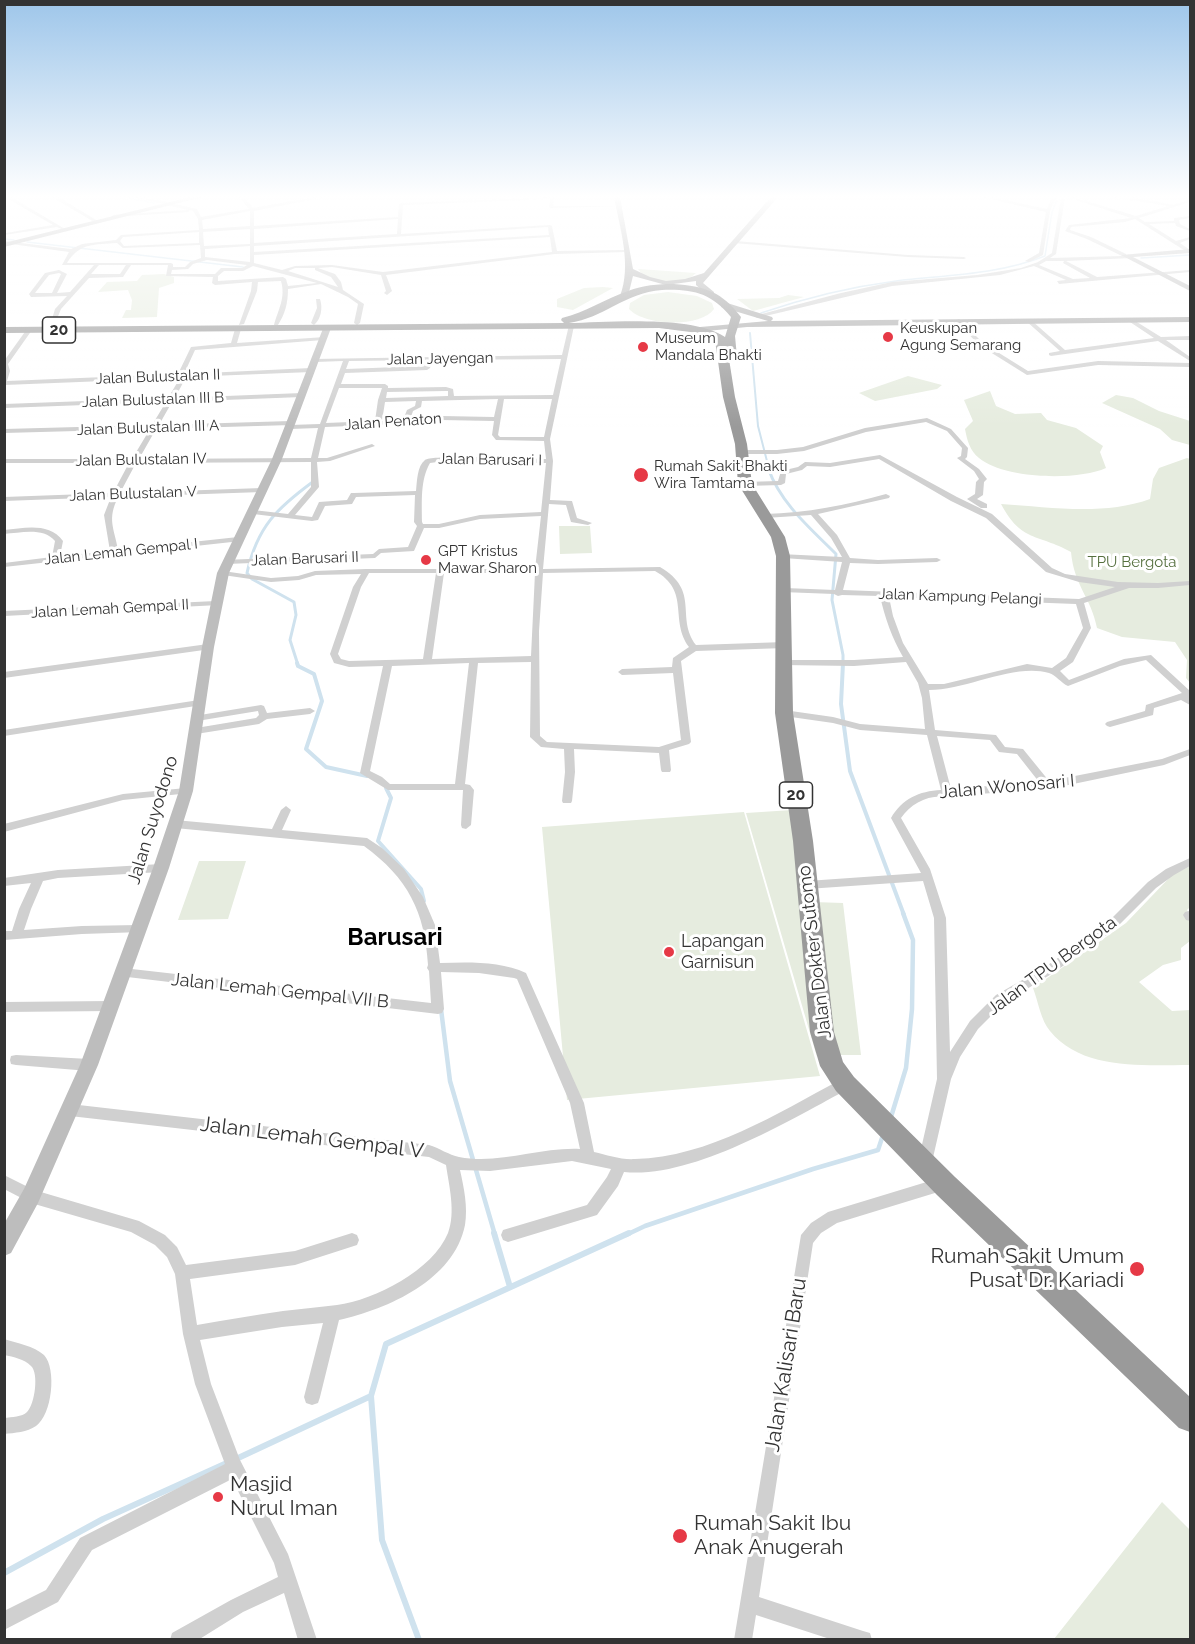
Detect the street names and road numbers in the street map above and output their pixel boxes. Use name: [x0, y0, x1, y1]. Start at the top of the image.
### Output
road number: 20: [42, 317, 76, 343]
street label: Jalan Jayengan: [386, 349, 494, 369]
street label: Jalan Bulustalan II: [95, 366, 221, 388]
street label: Jalan Bulustalan III B: [82, 389, 224, 411]
street label: Jalan Penaton: [344, 410, 442, 434]
street label: Jalan Bulustalan III A: [77, 417, 219, 439]
street label: Jalan Bulustalan IV: [75, 450, 207, 470]
street label: Jalan Barusari I: [438, 450, 542, 470]
street label: Jalan Bulustalan V: [69, 483, 197, 505]
street label: Jalan Lemah Gempal I: [43, 535, 199, 569]
street label: Jalan Barusari II: [251, 548, 359, 570]
street label: Jalan Kampung Pelangi: [878, 585, 1042, 609]
street label: Jalan Lemah Gempal II: [31, 596, 189, 622]
street label: Jalan Suyodono: [123, 753, 183, 887]
street label: Jalan Wonosari I: [939, 770, 1075, 804]
road number: 20: [780, 782, 812, 808]
street label: Jalan Dokter Sutomo: [794, 864, 836, 1040]
street label: Jalan TPU Bergota: [983, 912, 1121, 1020]
street label: Jalan Lemah Gempal VII B: [170, 969, 390, 1013]
street label: Jalan Lemah Gempal V: [199, 1112, 425, 1164]
street label: Jalan Kalisari Baru: [760, 1276, 812, 1454]

